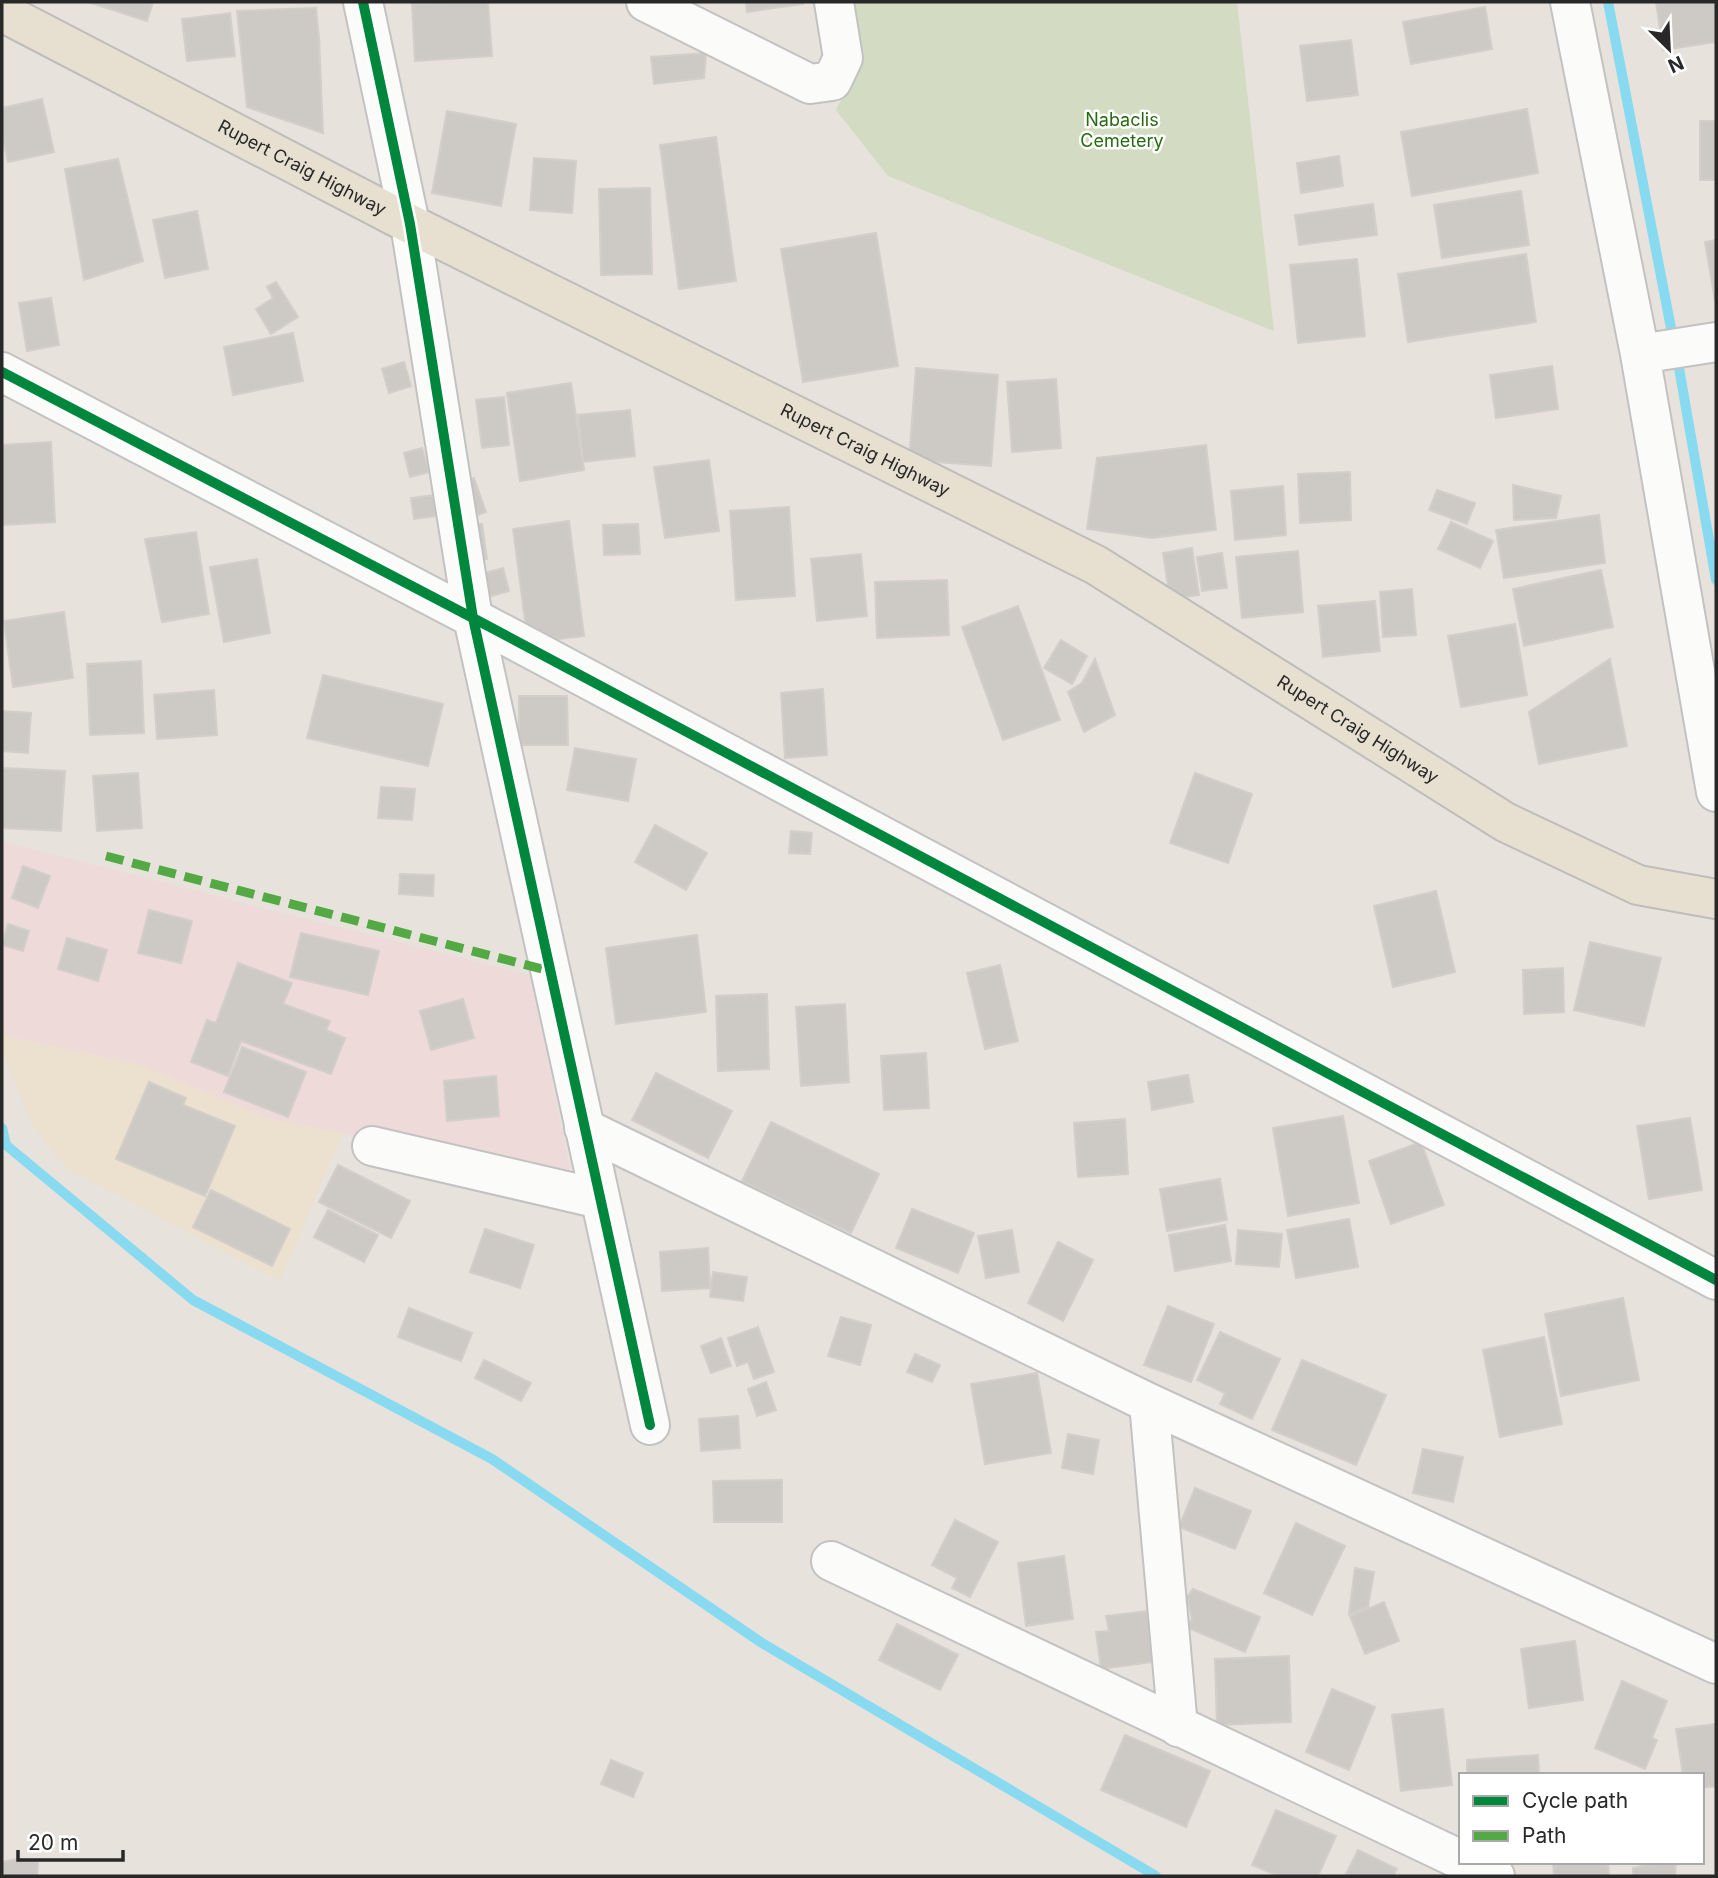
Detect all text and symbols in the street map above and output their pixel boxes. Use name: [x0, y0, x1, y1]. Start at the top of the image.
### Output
north arrow: [1634, 14, 1704, 84]
text: N: [1664, 51, 1687, 78]
park label: Nabaclis Cemetery: [1080, 109, 1164, 151]
street label: Rupert Craig Highway: [215, 115, 390, 220]
street label: Rupert Craig Highway: [777, 399, 953, 501]
street label: Rupert Craig Highway: [1273, 671, 1443, 788]
legend: [1459, 1773, 1704, 1864]
text: Cycle path: [1522, 1788, 1628, 1813]
scale bar: [18, 1818, 122, 1862]
text: Path: [1522, 1823, 1567, 1848]
text: 20 m: [28, 1830, 78, 1855]

